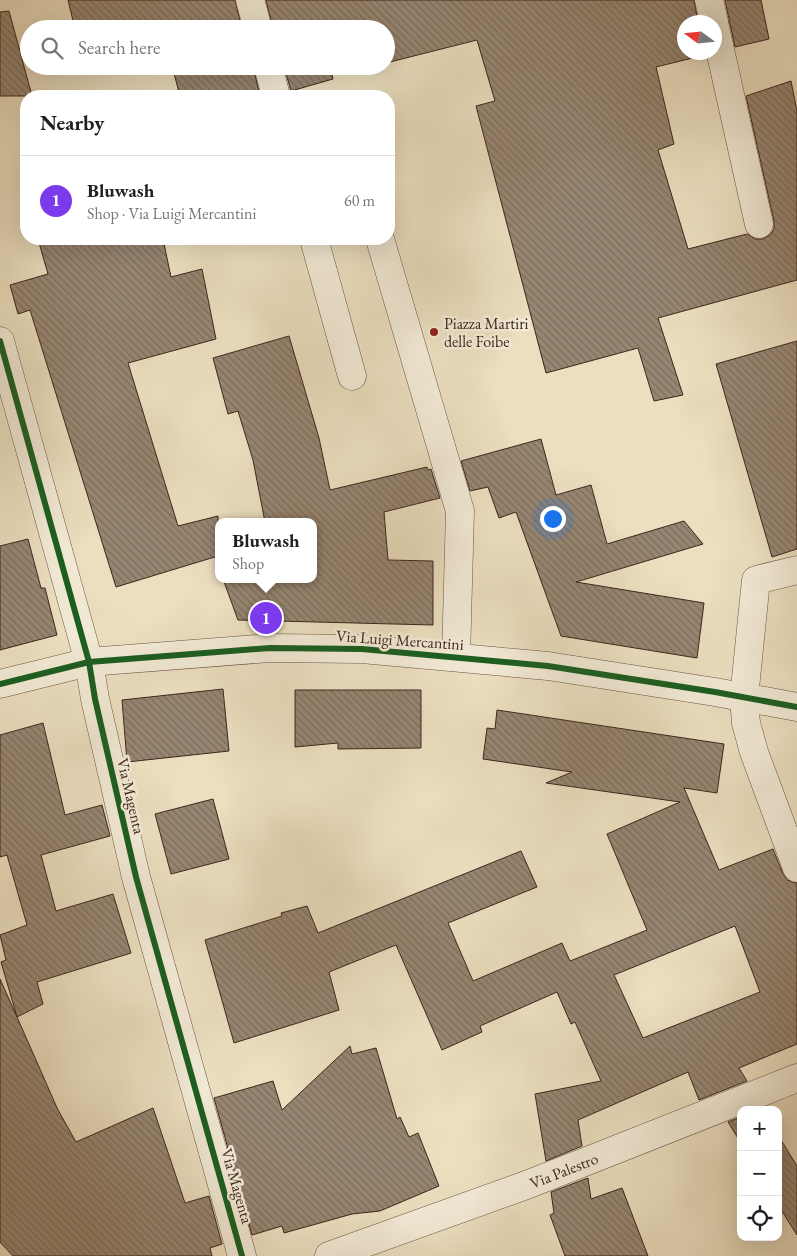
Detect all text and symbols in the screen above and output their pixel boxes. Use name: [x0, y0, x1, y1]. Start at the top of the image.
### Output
north arrow: [677, 15, 722, 60]
search box: [20, 20, 395, 75]
icon: search: [38, 34, 66, 62]
text: Search here: [78, 35, 160, 60]
text: Nearby: [40, 109, 104, 136]
text: Bluwash: [87, 178, 154, 203]
text: 1: [52, 190, 60, 211]
text: 60 m: [344, 190, 375, 211]
text: Shop · Via Luigi Mercantini: [87, 203, 256, 224]
place label: Piazza Martiri delle Foibe: [444, 313, 529, 352]
marker: Piazza Martiri delle Foibe: [428, 326, 440, 338]
your location: [540, 506, 566, 532]
popup: [215, 518, 317, 583]
text: Bluwash: [232, 528, 300, 553]
text: Shop: [232, 553, 264, 574]
pin: 1: [250, 599, 282, 637]
street label: Via Luigi Mercantini: [336, 625, 465, 655]
street label: Via Magenta: [112, 756, 150, 837]
map controls: [737, 1106, 782, 1241]
button: +: [737, 1106, 782, 1151]
street label: Via Magenta: [216, 1146, 258, 1227]
street label: Via Palestro: [526, 1147, 601, 1193]
button: −: [737, 1151, 782, 1196]
button: locate: [737, 1196, 782, 1241]

